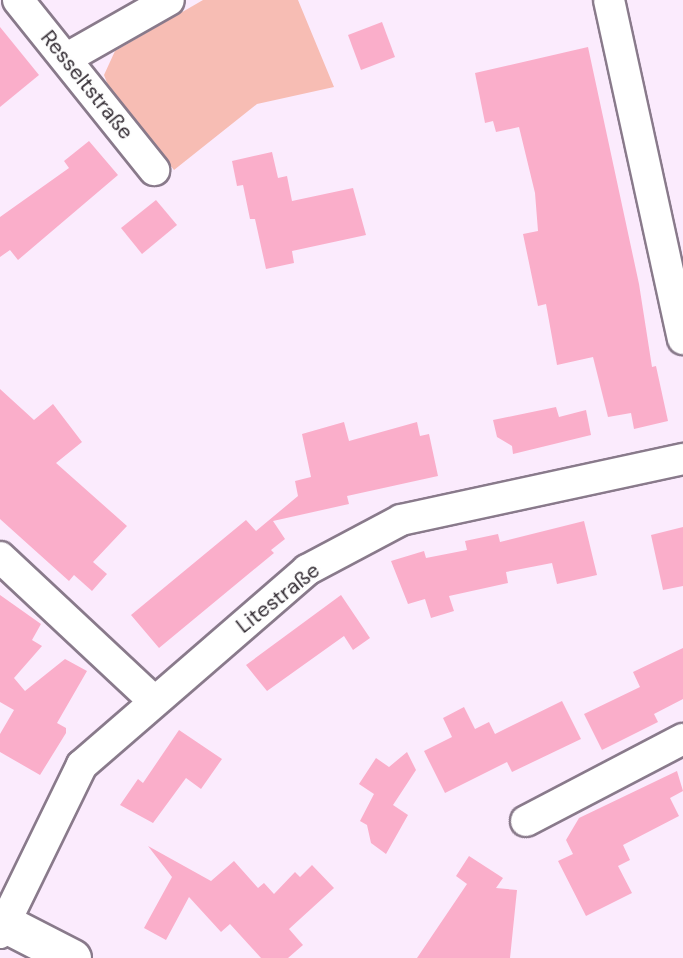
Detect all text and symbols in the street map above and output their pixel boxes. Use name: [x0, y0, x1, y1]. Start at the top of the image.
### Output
street label: Resseltstraße: [35, 25, 139, 145]
street label: Litestraße: [231, 558, 325, 638]

